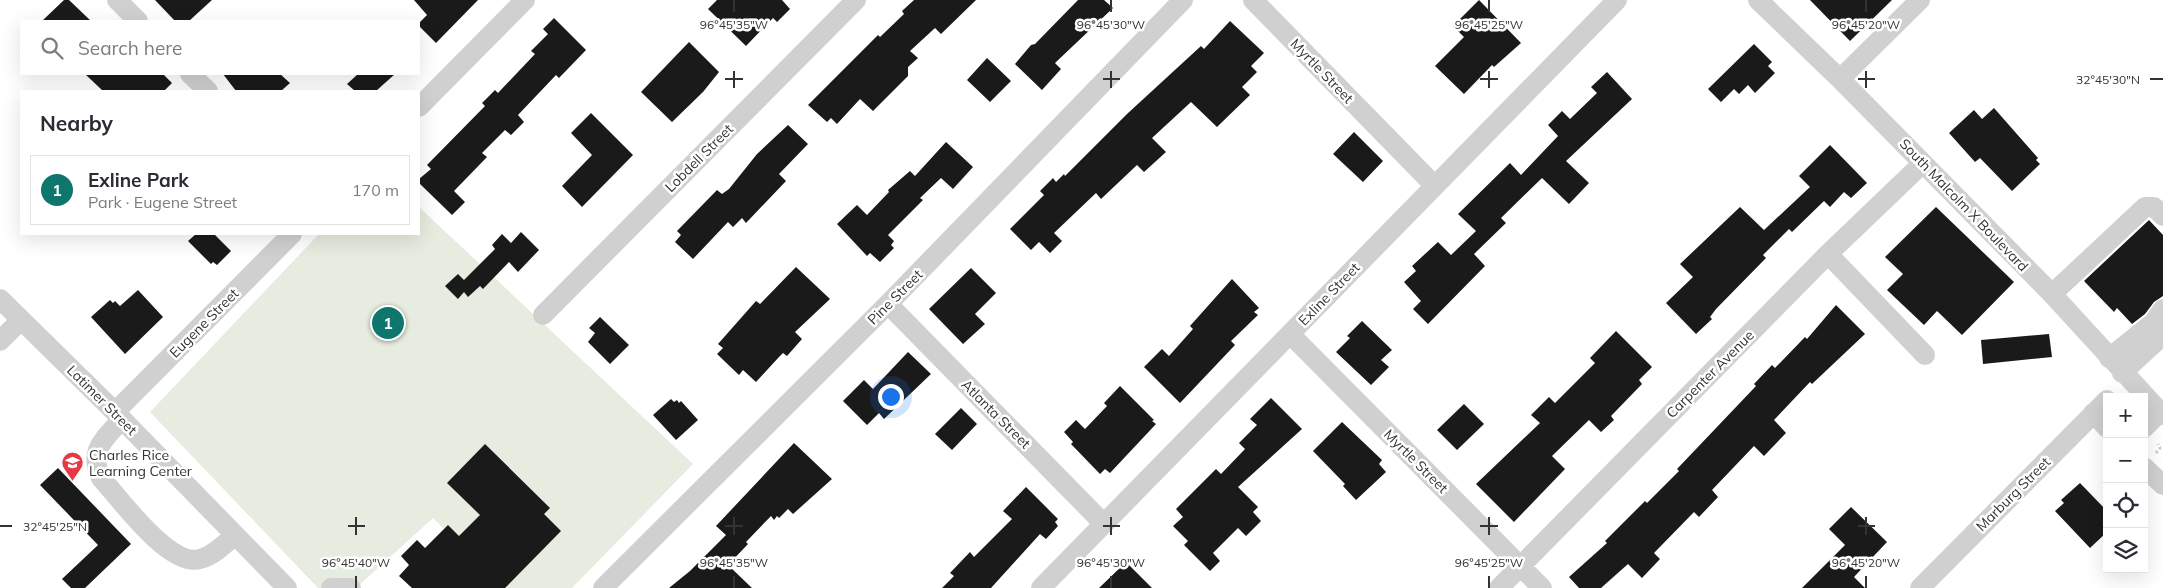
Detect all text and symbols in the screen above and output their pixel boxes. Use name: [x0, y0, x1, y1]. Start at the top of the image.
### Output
text: 96°45'35"W: [700, 17, 768, 32]
text: 96°45'30"W: [1077, 17, 1145, 32]
text: 96°45'25"W: [1455, 17, 1523, 32]
text: 96°45'20"W: [1832, 17, 1900, 32]
search box: [20, 20, 420, 75]
icon: search: [38, 34, 66, 62]
street label: Myrtle Street: [1287, 35, 1357, 107]
text: Search here: [78, 36, 182, 60]
text: 32°45'30"N: [2076, 72, 2140, 87]
text: Nearby: [40, 110, 113, 136]
street label: Lobdell Street: [661, 120, 737, 196]
street label: South Malcolm X Boulevard: [1896, 135, 2032, 275]
text: Exline Park: [88, 168, 189, 192]
text: 1: [52, 180, 62, 200]
text: 170 m: [352, 180, 399, 200]
text: Park · Eugene Street: [88, 192, 237, 212]
street label: Exline Street: [1295, 259, 1364, 329]
street label: Pine Street: [864, 266, 926, 328]
street label: Eugene Street: [166, 285, 242, 361]
pin: 1: [372, 304, 404, 342]
street label: Carpenter Avenue: [1662, 326, 1758, 422]
street label: Latimer Street: [63, 361, 141, 439]
street label: Atlanta Street: [958, 376, 1034, 452]
your location: [878, 384, 904, 410]
map controls: [2103, 393, 2148, 573]
button: +: [2103, 393, 2148, 438]
street label: Myrtle Street: [1380, 425, 1452, 497]
button: −: [2103, 438, 2148, 483]
place label: Charles Rice Learning Center: [89, 446, 193, 480]
school or university icon: Charles Rice Learning Center: [61, 451, 85, 482]
street label: Marburg Street: [1972, 453, 2054, 535]
button: locate: [2103, 483, 2148, 528]
text: 32°45'25"N: [23, 519, 87, 534]
button: layers: [2103, 528, 2148, 573]
text: 96°45'40"W: [322, 555, 390, 570]
text: 96°45'35"W: [700, 555, 768, 570]
text: 96°45'30"W: [1077, 555, 1145, 570]
text: 96°45'25"W: [1455, 555, 1523, 570]
text: 96°45'20"W: [1832, 555, 1900, 570]

